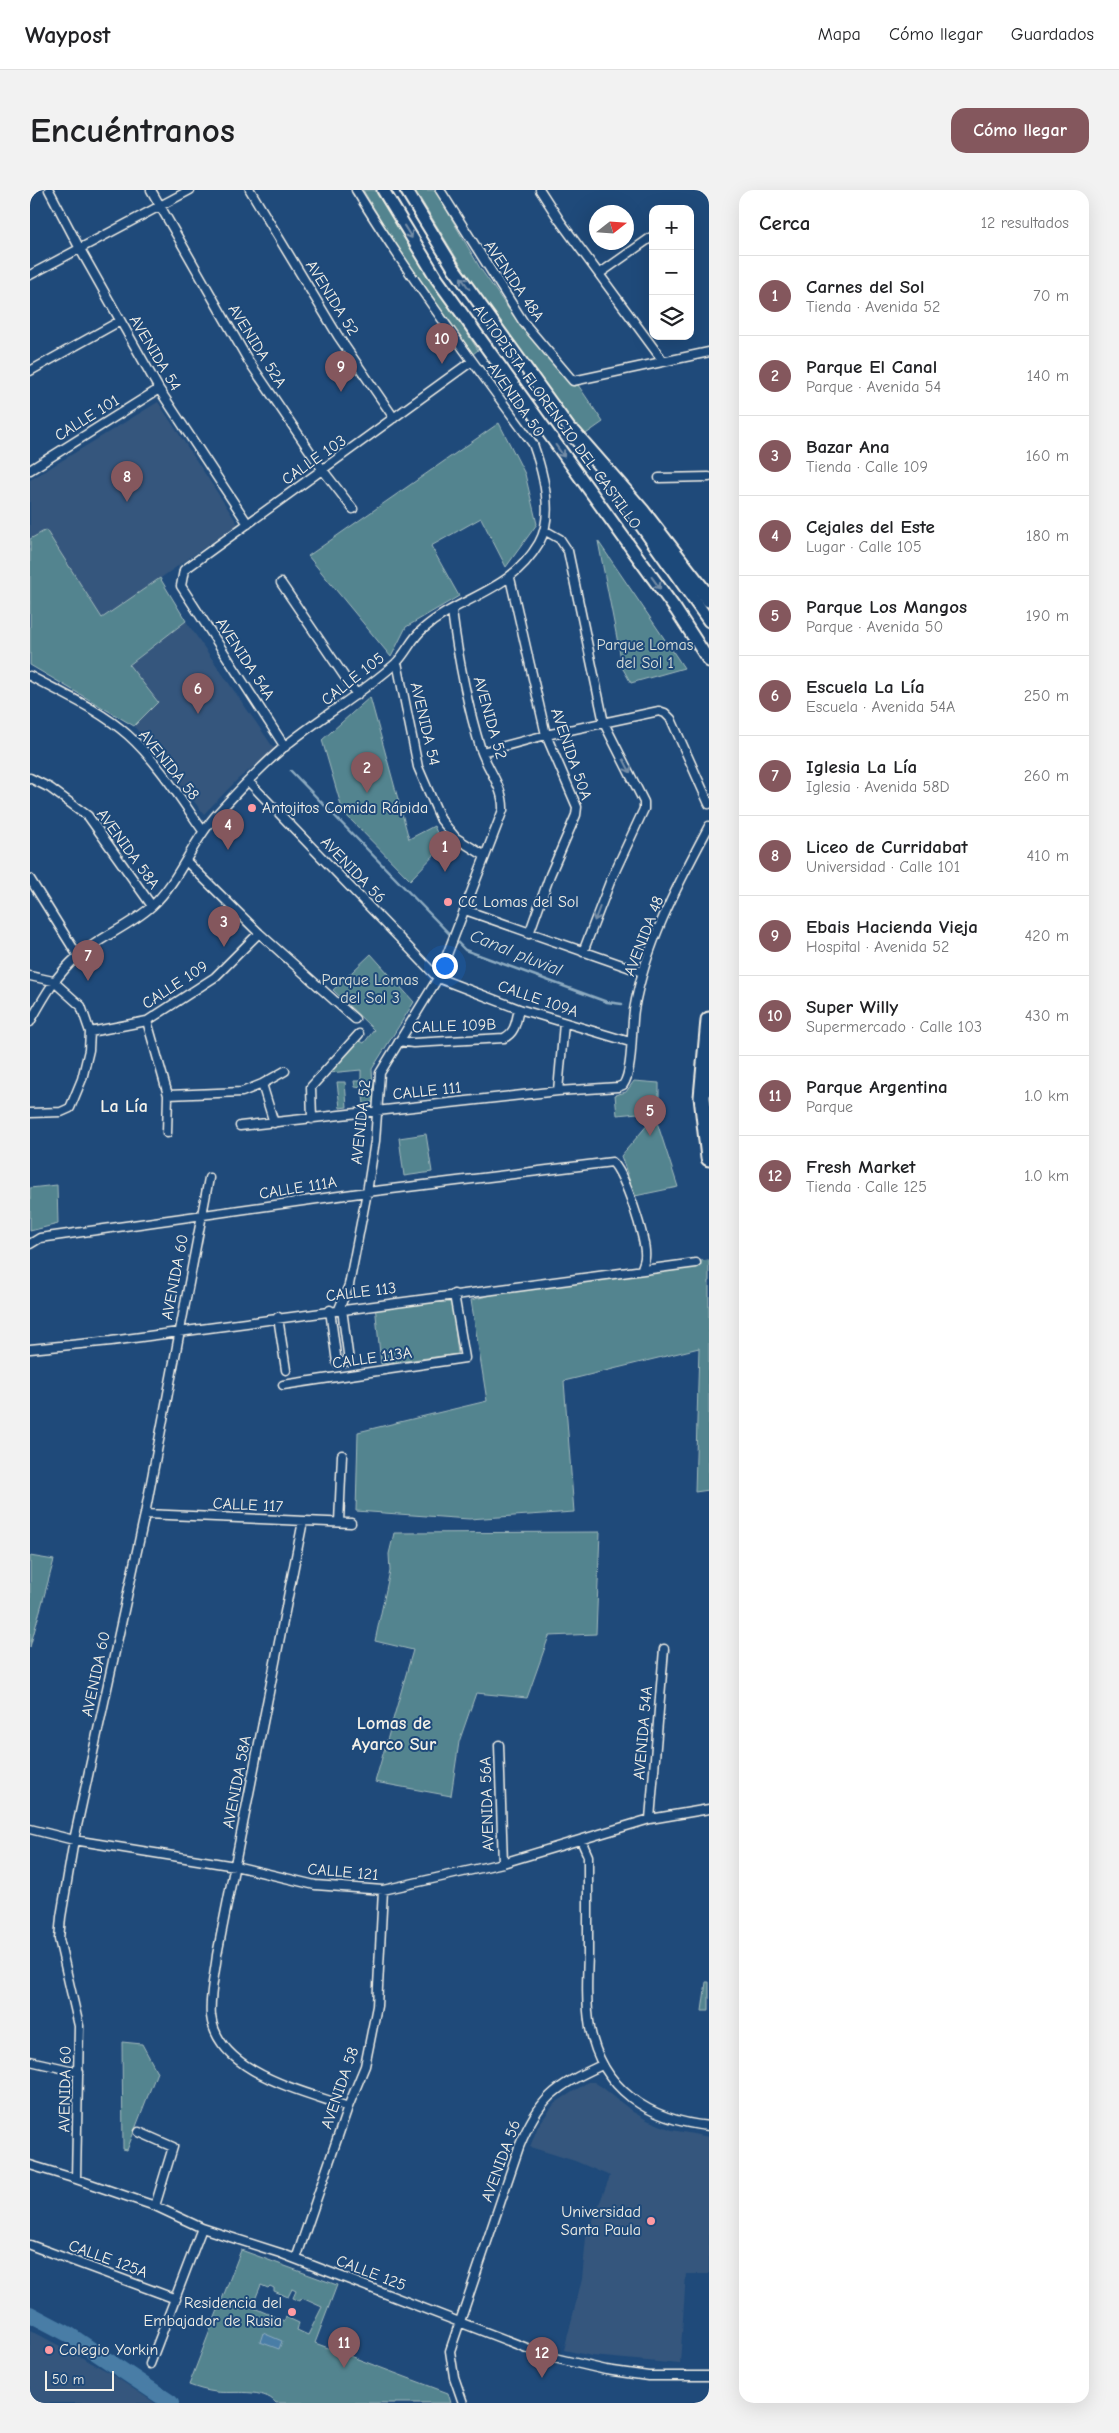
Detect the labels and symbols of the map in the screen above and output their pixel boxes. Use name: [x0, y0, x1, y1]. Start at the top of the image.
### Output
north arrow: [589, 205, 634, 250]
one-way arrow: [404, 224, 414, 238]
street label: AVENIDA 48A: [480, 237, 548, 325]
street label: AVENIDA 52: [302, 257, 362, 339]
one-way arrow: [460, 277, 471, 291]
street label: AVENIDA 52A: [224, 301, 290, 391]
street label: AUTOPISTA FLORENCIO DEL CASTILLO: [469, 301, 645, 533]
street label: AVENIDA 54: [125, 312, 185, 394]
pin: 10: [426, 323, 458, 364]
pin: 9: [325, 351, 357, 392]
street label: AVENIDA 50: [484, 359, 548, 441]
street label: CALLE 101: [51, 391, 123, 445]
street label: CALLE 103: [278, 431, 350, 489]
one-way arrow: [555, 444, 565, 458]
pin: 8: [111, 461, 143, 502]
one-way arrow: [651, 576, 661, 590]
street label: AVENIDA 54A: [212, 615, 278, 703]
park label: Parque Lomas del Sol 1: [597, 636, 694, 672]
street label: CALLE 105: [318, 649, 388, 709]
pin: 6: [182, 673, 214, 714]
street label: AVENIDA 52: [470, 674, 510, 762]
street label: AVENIDA 54: [407, 681, 443, 767]
street label: AVENIDA 50A: [547, 706, 595, 802]
street label: AVENIDA 58: [135, 726, 203, 804]
pin: 2: [351, 752, 383, 793]
one-way arrow: [622, 758, 632, 773]
place label: Antojitos Comida Rápida: [262, 799, 428, 817]
marker: Antojitos Comida Rápida: [246, 802, 258, 814]
street label: AVENIDA 58A: [93, 805, 163, 893]
pin: 4: [212, 809, 244, 850]
pin: 1: [429, 831, 461, 872]
street label: AVENIDA 56: [317, 833, 389, 907]
place label: CC Lomas del Sol: [458, 893, 579, 911]
street label: AVENIDA 48: [620, 893, 668, 979]
marker: CC Lomas del Sol: [442, 896, 454, 908]
pin: 3: [208, 906, 240, 947]
one-way arrow: [592, 906, 601, 921]
water label: Canal pluvial: [467, 925, 566, 981]
pin: 7: [72, 940, 104, 981]
your location: [432, 953, 458, 979]
street label: CALLE 109: [139, 957, 211, 1013]
park label: Parque Lomas del Sol 3: [322, 971, 419, 1007]
street label: CALLE 109A: [495, 977, 581, 1021]
street label: CALLE 109B: [411, 1016, 497, 1036]
street label: CALLE 111: [392, 1078, 462, 1104]
street label: AVENIDA 52: [348, 1079, 374, 1165]
pin: 5: [634, 1095, 666, 1136]
district label: La Lía: [100, 1096, 148, 1117]
street label: CALLE 111A: [258, 1173, 338, 1203]
street label: AVENIDA 60: [158, 1233, 192, 1321]
street label: CALLE 113: [325, 1279, 397, 1305]
street label: CALLE 113A: [331, 1344, 413, 1372]
street label: CALLE 117: [212, 1494, 284, 1516]
street label: AVENIDA 60: [78, 1630, 114, 1718]
street label: AVENIDA 54A: [630, 1685, 656, 1781]
district label: Lomas de Ayarco Sur: [352, 1713, 437, 1755]
street label: AVENIDA 58A: [219, 1734, 255, 1830]
street label: AVENIDA 56A: [476, 1756, 498, 1852]
street label: CALLE 121: [307, 1860, 379, 1884]
street label: AVENIDA 60: [55, 2045, 75, 2133]
street label: AVENIDA 58: [318, 2045, 362, 2131]
street label: AVENIDA 56: [478, 2118, 524, 2204]
place label: Universidad Santa Paula: [561, 2203, 641, 2239]
marker: Universidad Santa Paula: [645, 2215, 657, 2227]
street label: CALLE 125A: [66, 2236, 150, 2282]
street label: CALLE 125: [333, 2251, 409, 2295]
place label: Residencia del Embajador de Rusia: [144, 2294, 282, 2330]
marker: Residencia del Embajador de Rusia: [286, 2306, 298, 2318]
pin: 11: [328, 2327, 360, 2368]
pin: 12: [526, 2337, 558, 2378]
place label: Colegio Yorkin: [59, 2341, 158, 2359]
marker: Colegio Yorkin: [43, 2344, 55, 2356]
scale bar: [45, 2368, 114, 2391]

